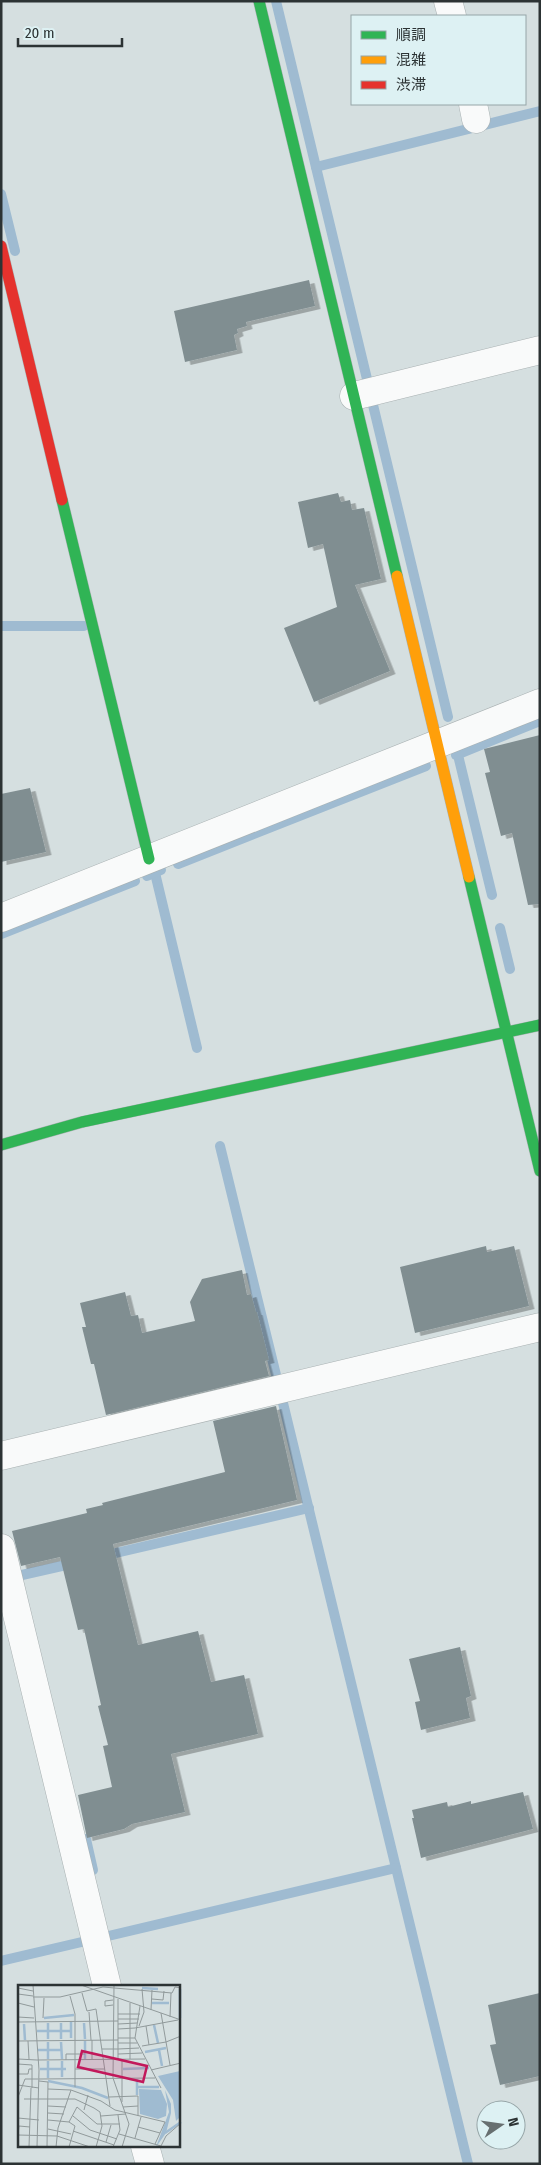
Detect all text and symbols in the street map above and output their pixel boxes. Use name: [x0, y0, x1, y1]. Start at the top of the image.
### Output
scale bar: [18, 15, 121, 47]
legend: [351, 15, 526, 105]
text: 20 m: [25, 24, 55, 42]
text: 順調: [396, 26, 426, 44]
text: 混雑: [396, 51, 426, 69]
text: 渋滞: [396, 76, 426, 94]
inset map: [18, 1985, 180, 2148]
north arrow: [476, 2100, 526, 2150]
text: N: [504, 2116, 522, 2128]

